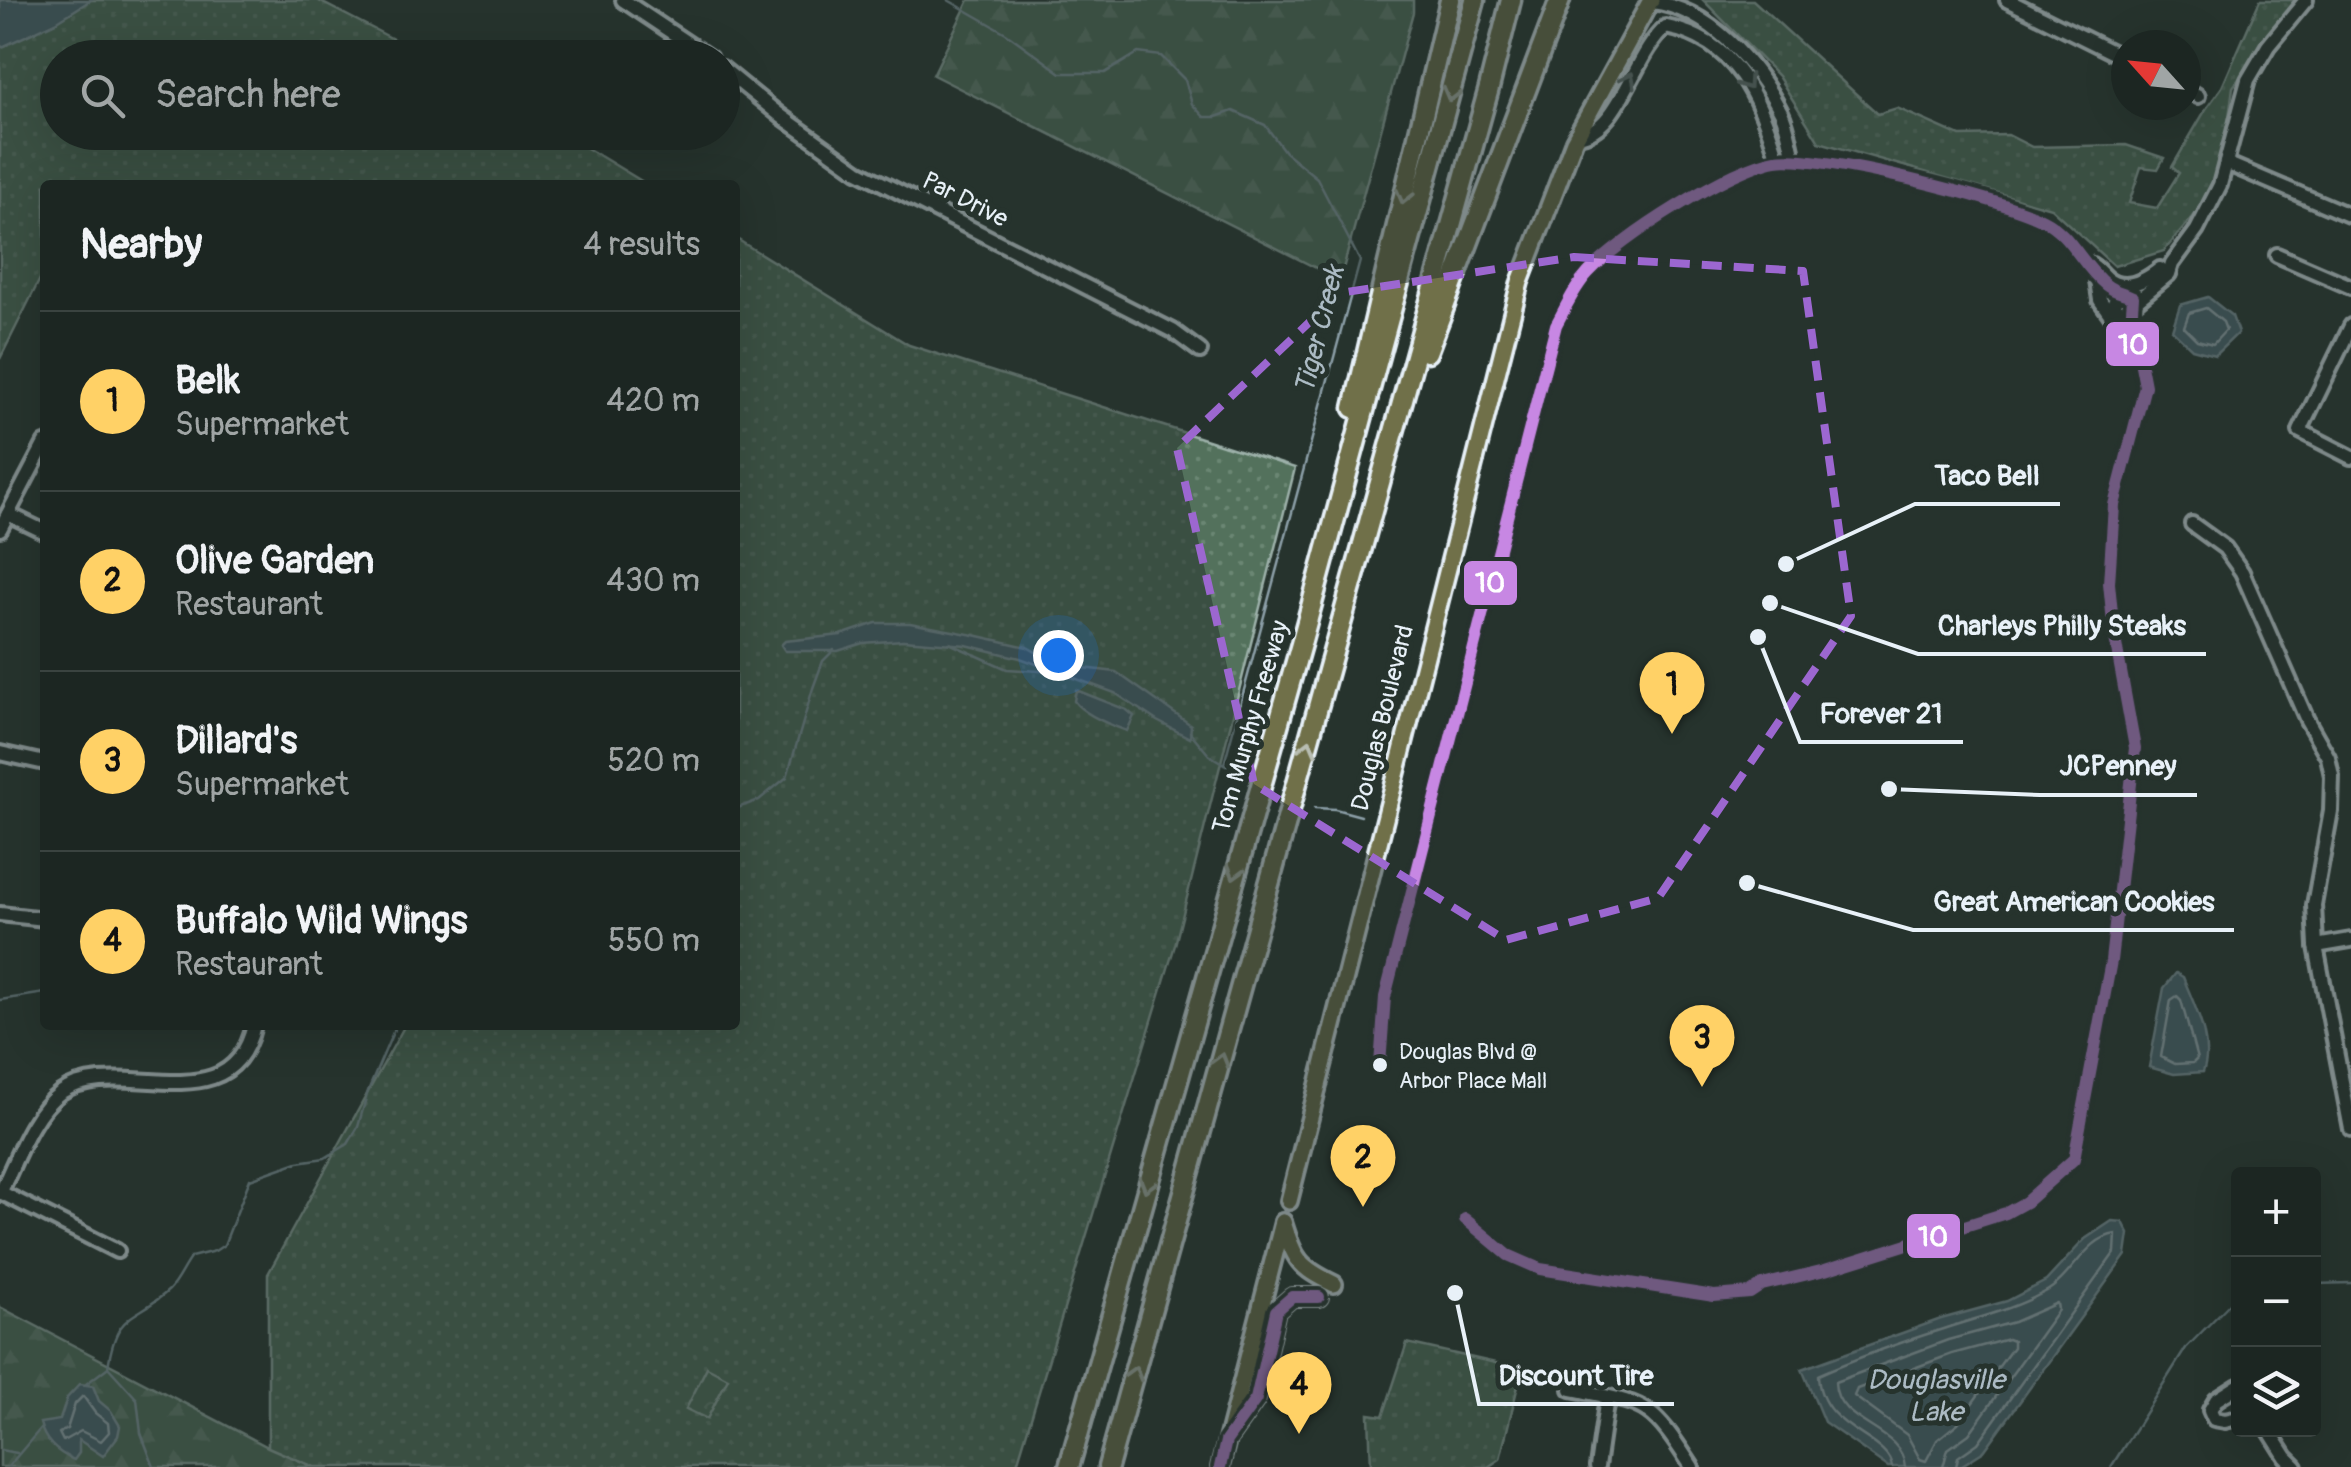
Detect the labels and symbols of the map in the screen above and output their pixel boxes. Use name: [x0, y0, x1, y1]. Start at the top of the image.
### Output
north arrow: [2111, 30, 2201, 120]
one-way arrow: [1617, 71, 1637, 89]
one-way arrow: [1734, 71, 1752, 90]
one-way arrow: [1442, 86, 1463, 103]
street label: Par Drive: [917, 165, 1014, 235]
one-way arrow: [1395, 188, 1416, 205]
water label: Tiger Creek: [1287, 260, 1353, 398]
line badge: 10: [2104, 320, 2161, 368]
text: 10: [2118, 328, 2148, 363]
callout: Taco Bell: [1915, 446, 2060, 504]
text: Taco Bell: [1933, 459, 2040, 494]
line badge: 10: [1462, 559, 1519, 607]
text: 10: [1475, 566, 1505, 601]
callout: Charleys Philly Steaks: [1918, 596, 2206, 654]
text: Charleys Philly Steaks: [1938, 609, 2187, 644]
street label: Tom Murphy Freeway: [1206, 617, 1296, 837]
street label: Douglas Boulevard: [1345, 622, 1421, 814]
your location: [1033, 630, 1084, 681]
pin: 1: [1640, 652, 1704, 734]
callout: Forever 21: [1800, 684, 1963, 742]
text: Forever 21: [1820, 697, 1942, 732]
callout: JCPenney: [2040, 737, 2197, 795]
one-way arrow: [1296, 739, 1317, 756]
text: JCPenney: [2060, 749, 2176, 784]
one-way arrow: [1226, 863, 1247, 880]
callout: Great American Cookies: [1913, 872, 2234, 930]
text: Great American Cookies: [1933, 885, 2215, 920]
pin: 3: [1670, 1004, 1734, 1087]
place label: Douglas Blvd @ Arbor Place Mall: [1399, 1038, 1547, 1095]
one-way arrow: [1210, 1052, 1231, 1069]
marker: Douglas Blvd @ Arbor Place Mall: [1370, 1055, 1390, 1075]
pin: 2: [1330, 1124, 1396, 1207]
one-way arrow: [1138, 1176, 1159, 1194]
line badge: 10: [1905, 1212, 1962, 1260]
text: 10: [1918, 1220, 1948, 1255]
callout: Discount Tire: [1479, 1346, 1674, 1404]
pin: 4: [1266, 1352, 1332, 1434]
text: Discount Tire: [1498, 1359, 1655, 1394]
water label: Douglasville Lake: [1867, 1363, 2008, 1430]
one-way arrow: [1122, 1365, 1143, 1382]

